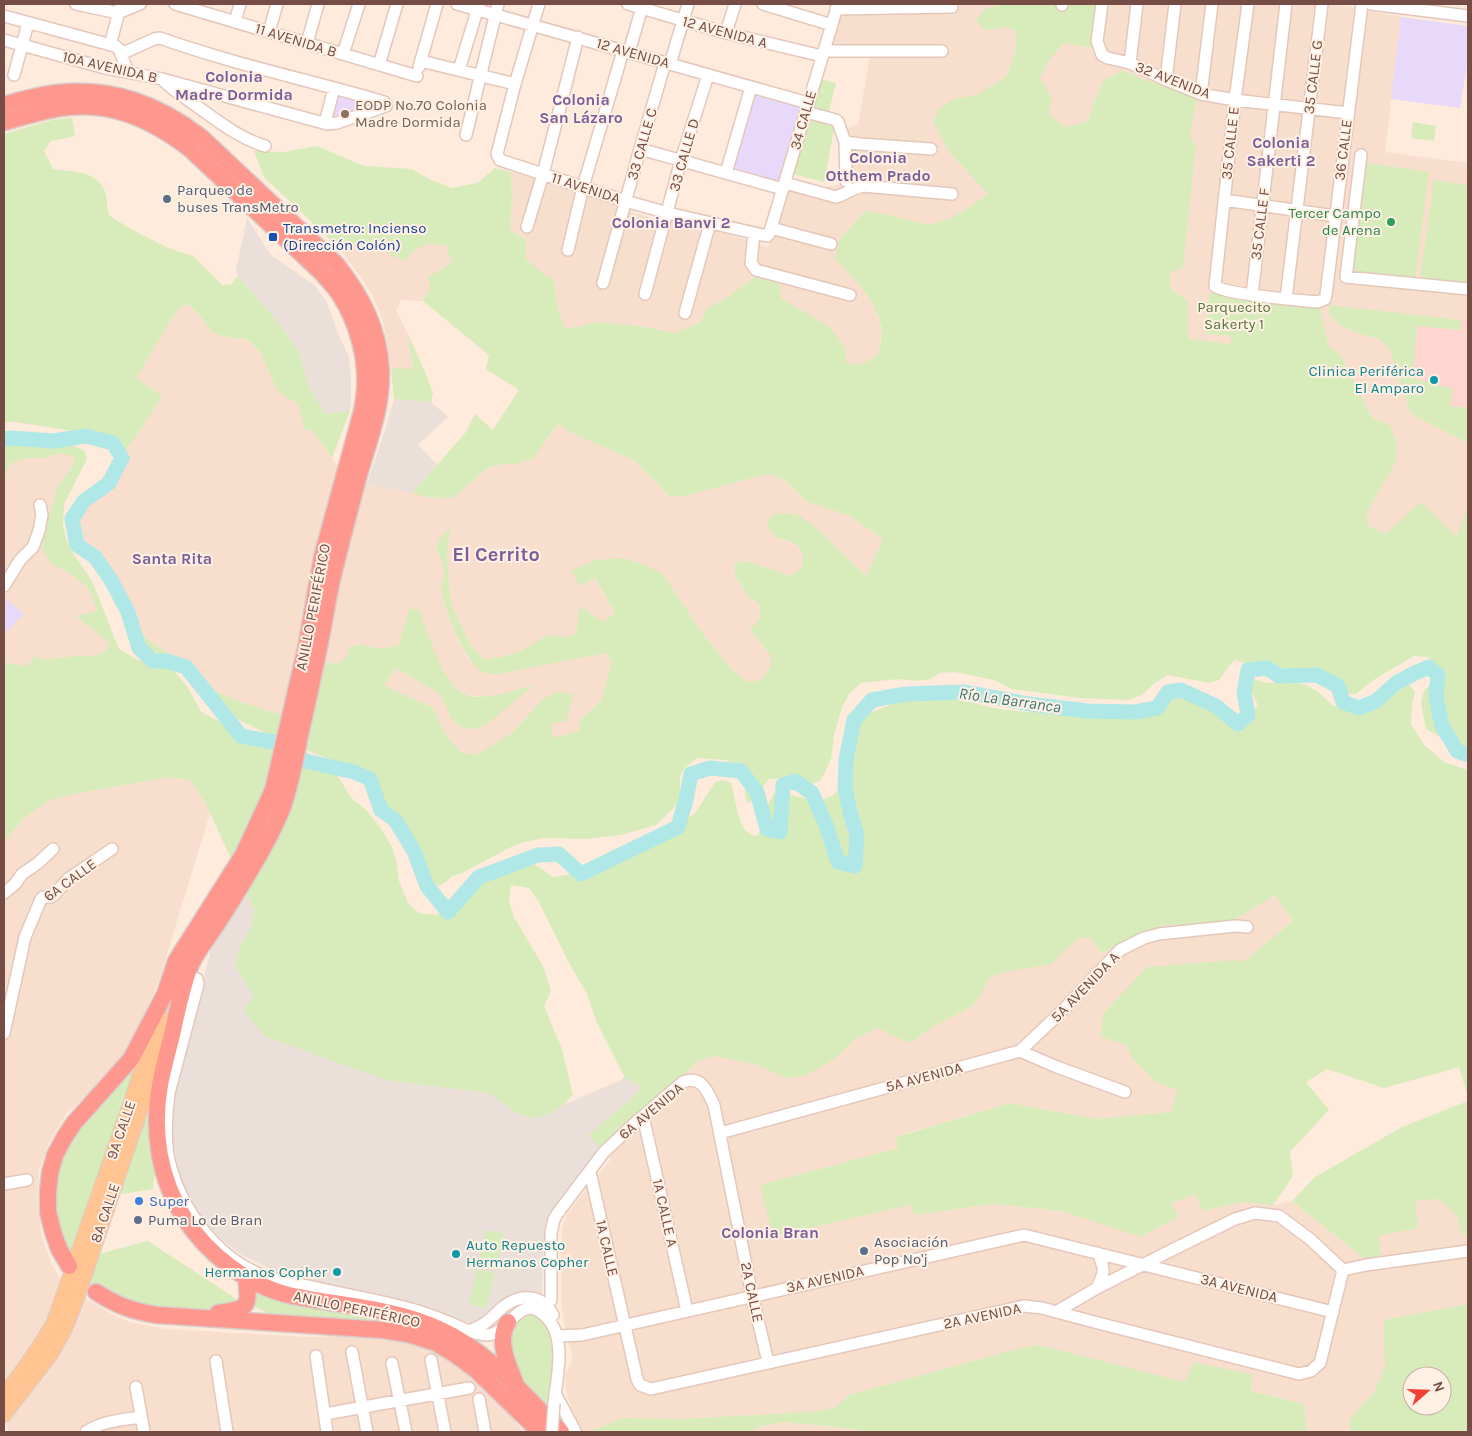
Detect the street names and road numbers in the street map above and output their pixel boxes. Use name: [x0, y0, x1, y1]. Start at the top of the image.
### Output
street label: 12 AVENIDA A: [680, 12, 770, 52]
street label: 11 AVENIDA B: [253, 19, 339, 61]
street label: 12 AVENIDA: [594, 34, 672, 72]
street label: 35 CALLE G: [1300, 39, 1326, 115]
street label: 10A AVENIDA B: [61, 47, 159, 87]
street label: 32 AVENIDA: [1133, 57, 1214, 103]
street label: 34 CALLE: [786, 88, 820, 152]
street label: 33 CALLE C: [623, 106, 661, 182]
street label: 35 CALLE E: [1217, 106, 1243, 180]
street label: 33 CALLE D: [665, 116, 703, 194]
street label: 36 CALLE: [1330, 118, 1356, 182]
street label: 11 AVENIDA: [549, 168, 623, 208]
street label: 35 CALLE F: [1247, 187, 1273, 261]
street label: ANILLO PERIFÉRICO: [292, 542, 334, 672]
street label: 6A CALLE: [40, 855, 100, 905]
street label: 5A AVENIDA A: [1047, 948, 1123, 1026]
street label: 5A AVENIDA: [884, 1058, 965, 1096]
street label: 6A AVENIDA: [615, 1079, 687, 1143]
street label: 9A CALLE: [103, 1098, 139, 1162]
street label: 1A CALLE A: [648, 1177, 682, 1249]
street label: 8A CALLE: [86, 1181, 124, 1245]
street label: 1A CALLE: [592, 1218, 622, 1278]
street label: 2A CALLE: [737, 1260, 767, 1324]
street label: 3A AVENIDA: [784, 1261, 866, 1297]
street label: 3A AVENIDA: [1198, 1270, 1280, 1306]
street label: ANILLO PERIFÉRICO: [292, 1287, 422, 1331]
street label: 2A AVENIDA: [942, 1299, 1023, 1333]

